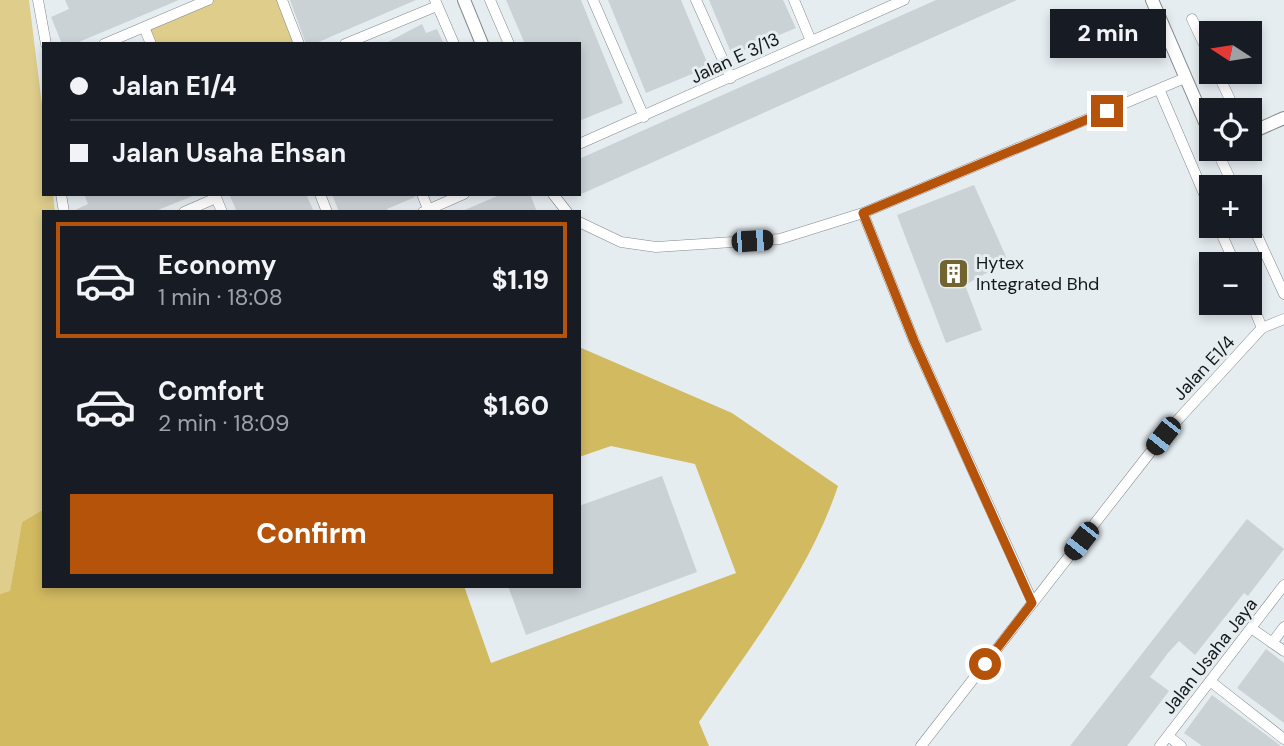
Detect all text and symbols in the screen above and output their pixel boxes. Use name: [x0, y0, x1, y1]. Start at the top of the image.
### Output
callout: 2 min: [1049, 10, 1165, 58]
text: 2 min: [1077, 18, 1139, 48]
north arrow: [1199, 21, 1262, 84]
map controls: [1199, 21, 1262, 315]
street label: Jalan E 3/13: [687, 27, 783, 89]
text: Jalan E1/4: [112, 69, 237, 103]
route end: [1091, 95, 1123, 127]
button: locate: [1199, 98, 1262, 161]
text: Jalan Usaha Ehsan: [112, 136, 346, 170]
button: +: [1199, 175, 1262, 238]
car: [731, 229, 774, 253]
text: Economy: [158, 248, 276, 282]
icon: car: [74, 249, 137, 312]
place label: Hytex Integrated Bhd: [976, 251, 1099, 296]
button: −: [1199, 252, 1262, 315]
building icon: Hytex Integrated Bhd: [936, 256, 970, 290]
text: $1.19: [492, 263, 549, 297]
text: 1 min · 18:08: [158, 282, 283, 312]
street label: Jalan E1/4: [1168, 330, 1240, 406]
text: Comfort: [158, 374, 264, 408]
icon: car: [74, 375, 137, 438]
text: $1.60: [483, 389, 549, 423]
text: 2 min · 18:09: [158, 408, 289, 438]
car: [1142, 413, 1185, 459]
button: Confirm: [70, 494, 553, 574]
car: [1060, 518, 1103, 564]
street label: Jalan Usaha Jaya: [1157, 593, 1263, 719]
route start: [969, 648, 1001, 680]

